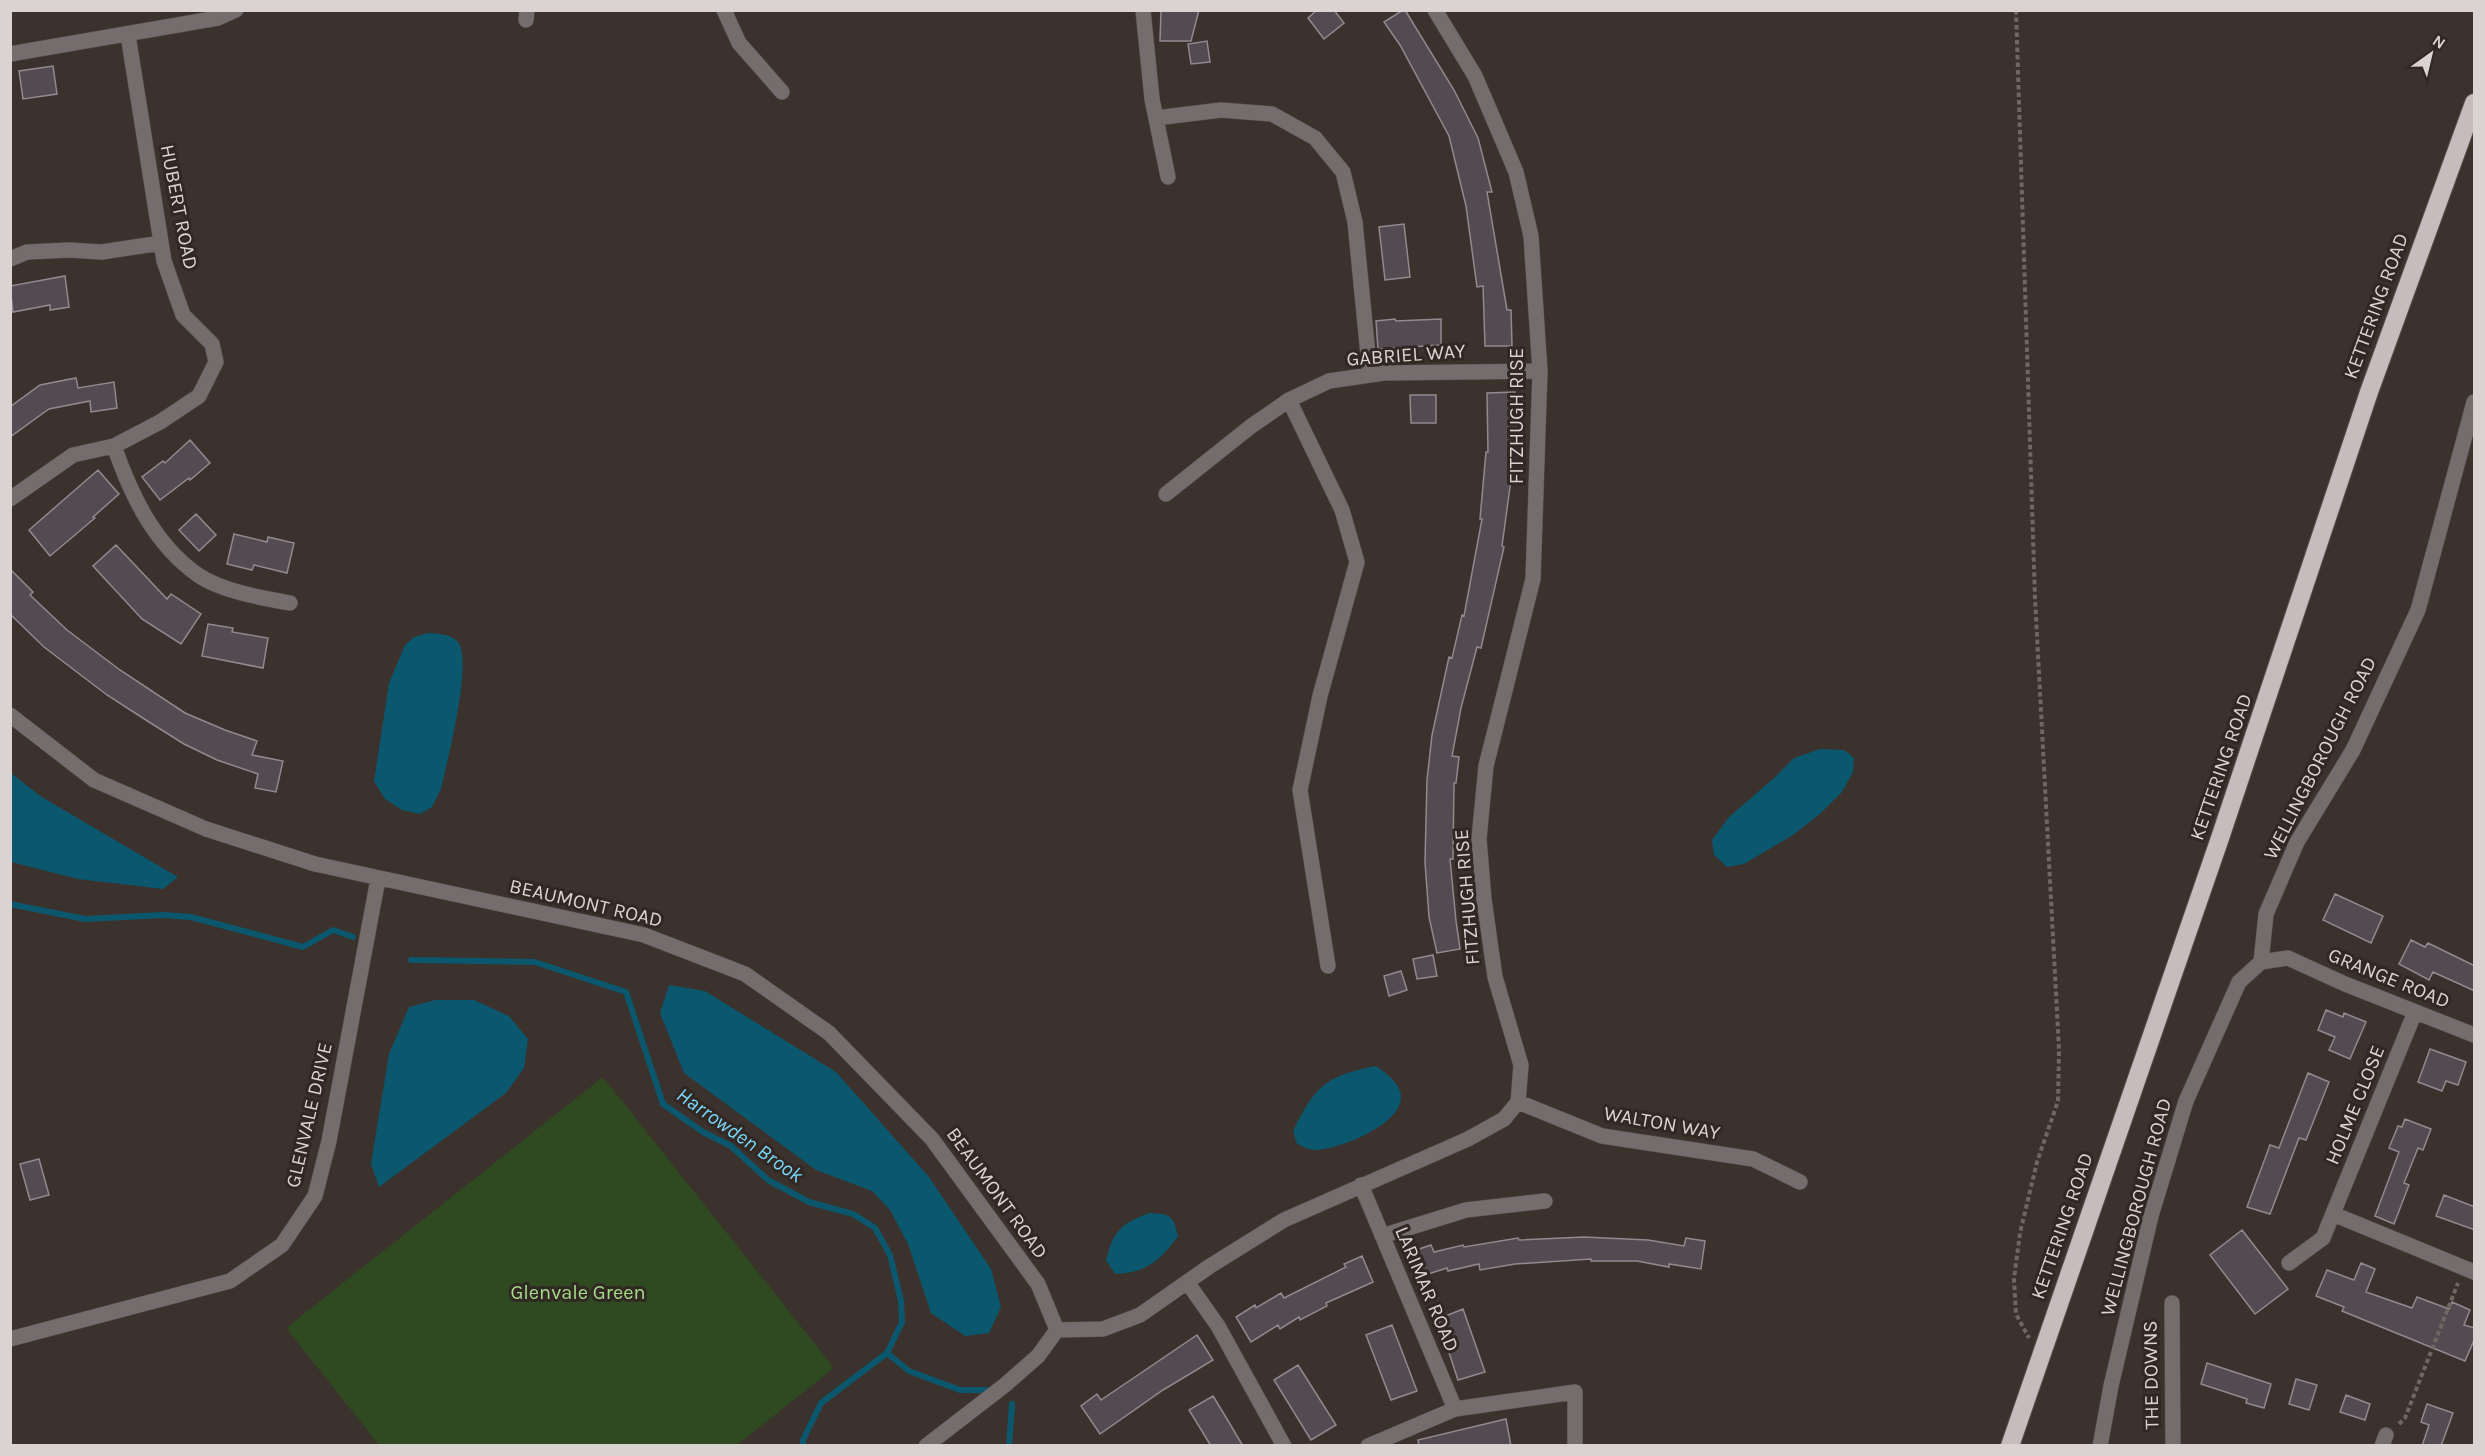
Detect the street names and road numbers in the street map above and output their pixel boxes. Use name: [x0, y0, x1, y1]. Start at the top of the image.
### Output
street label: HUBERT ROAD: [156, 142, 202, 272]
street label: KETTERING ROAD: [2339, 230, 2413, 382]
street label: GABRIEL WAY: [1346, 339, 1466, 371]
street label: FITZHUGH RISE: [1505, 348, 1528, 484]
street label: WELLINGBOROUGH ROAD: [2259, 653, 2381, 863]
street label: KETTERING ROAD: [2185, 691, 2257, 843]
street label: FITZHUGH RISE: [1450, 828, 1484, 966]
street label: BEAUMONT ROAD: [507, 874, 665, 932]
street label: GRANGE ROAD: [2325, 943, 2453, 1013]
street label: GLENVALE DRIVE: [281, 1040, 337, 1190]
street label: HOLME CLOSE: [2321, 1042, 2389, 1168]
street label: WELLINGBOROUGH ROAD: [2096, 1096, 2176, 1318]
street label: WALTON WAY: [1602, 1101, 1722, 1145]
street label: BEAUMONT ROAD: [942, 1123, 1052, 1263]
street label: KETTERING ROAD: [2026, 1150, 2098, 1302]
street label: LARIMAR ROAD: [1390, 1223, 1464, 1355]
street label: THE DOWNS: [2139, 1320, 2163, 1430]

